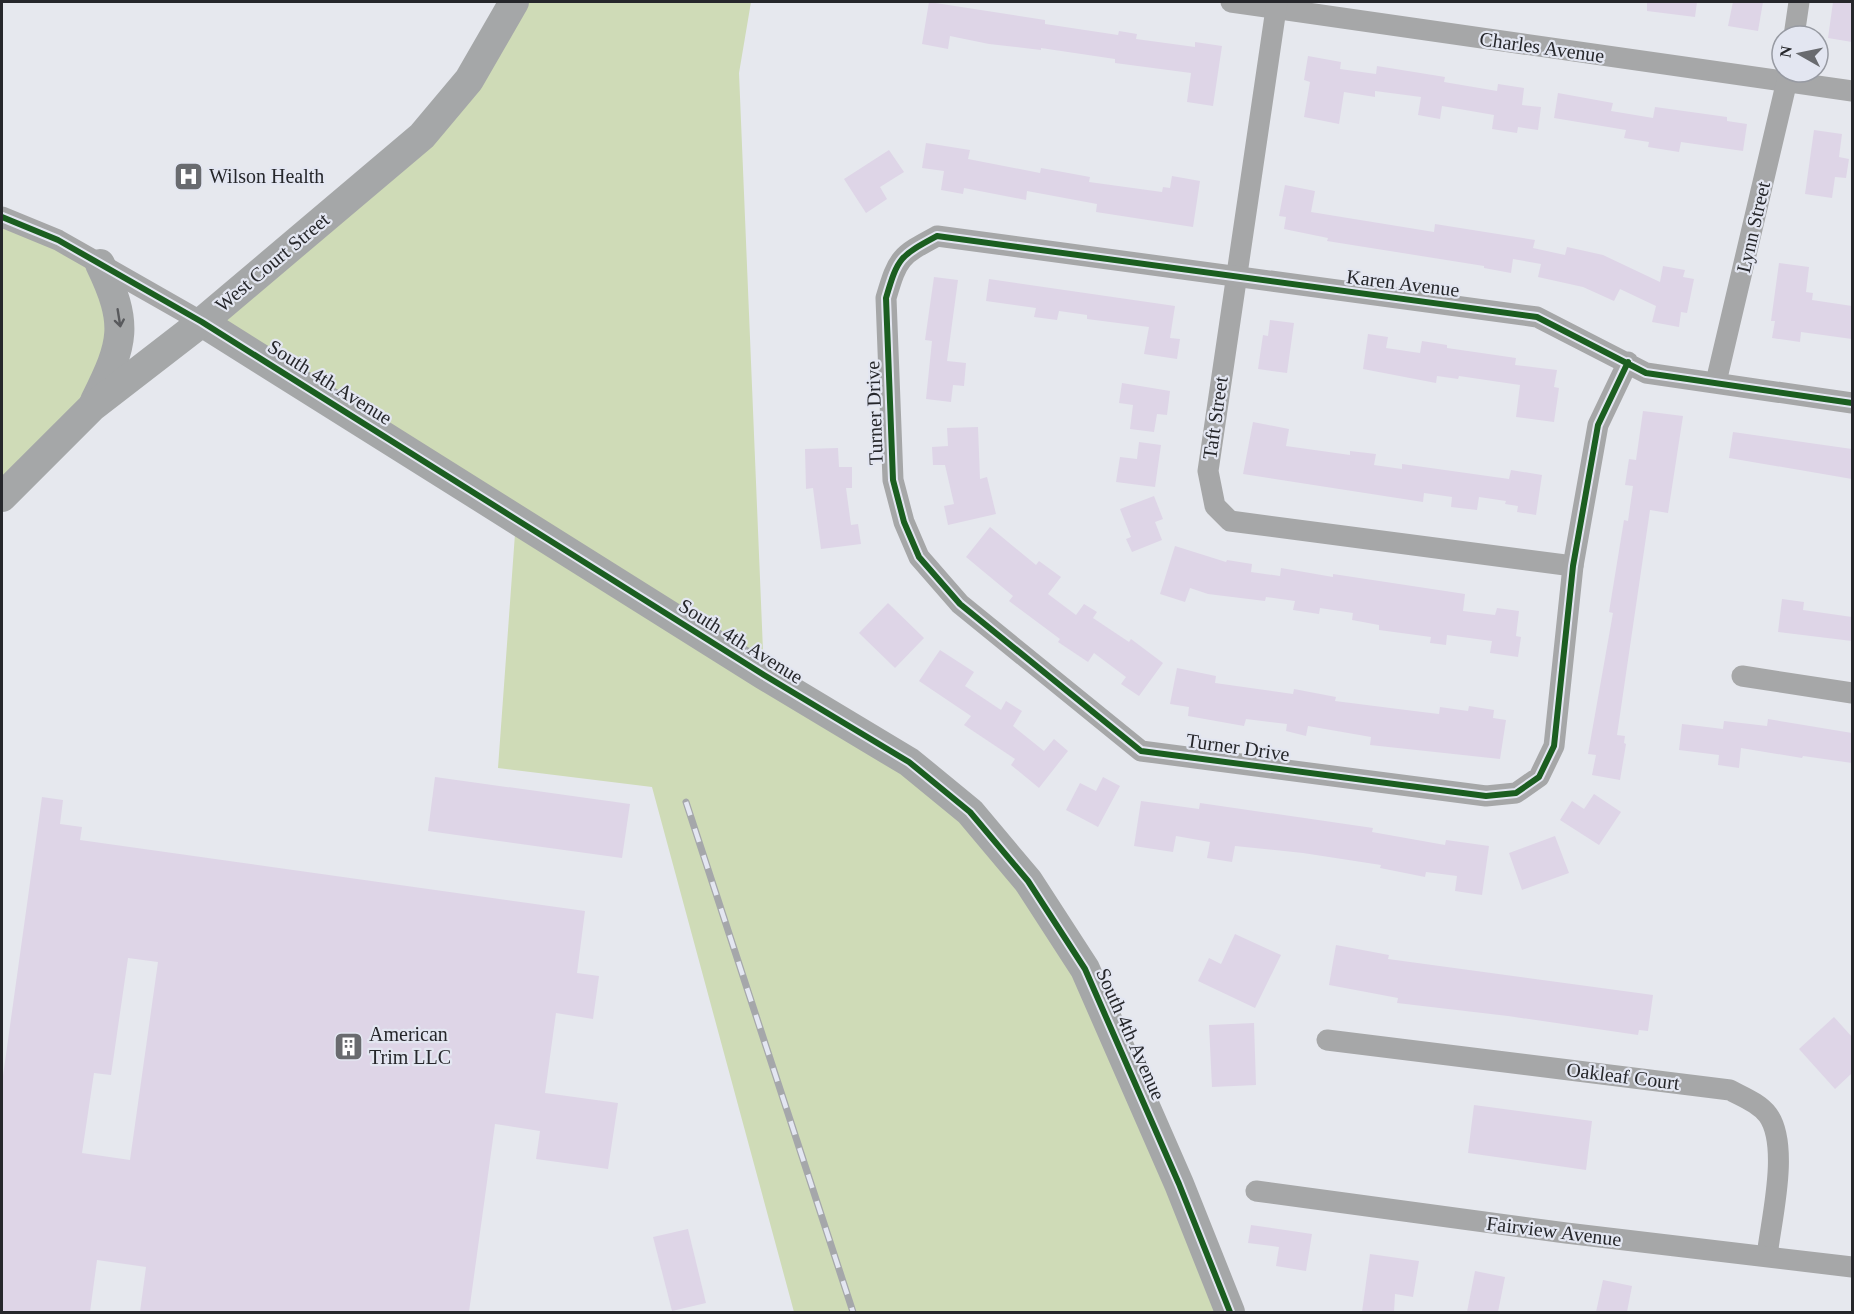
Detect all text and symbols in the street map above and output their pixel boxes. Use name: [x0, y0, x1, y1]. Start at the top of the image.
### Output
north arrow: [1770, 24, 1830, 84]
street label: Charles Avenue: [1478, 27, 1606, 67]
text: N: [1776, 44, 1795, 59]
hospital icon: Wilson Health: [172, 160, 204, 192]
place label: Wilson Health: [209, 165, 324, 187]
street label: Lynn Street: [1732, 179, 1775, 275]
street label: West Court Street: [211, 208, 334, 316]
street label: Karen Avenue: [1345, 265, 1461, 301]
one-way arrow: [114, 308, 125, 328]
street label: South 4th Avenue: [264, 335, 396, 429]
street label: Turner Drive: [861, 360, 887, 465]
street label: Taft Street: [1198, 375, 1232, 461]
street label: South 4th Avenue: [675, 594, 807, 688]
street label: Turner Drive: [1185, 729, 1291, 765]
street label: South 4th Avenue: [1092, 965, 1170, 1103]
place label: American Trim LLC: [369, 1023, 451, 1068]
building icon: American Trim LLC: [332, 1030, 364, 1062]
street label: Oakleaf Court: [1565, 1058, 1681, 1094]
street label: Fairview Avenue: [1485, 1212, 1623, 1250]

